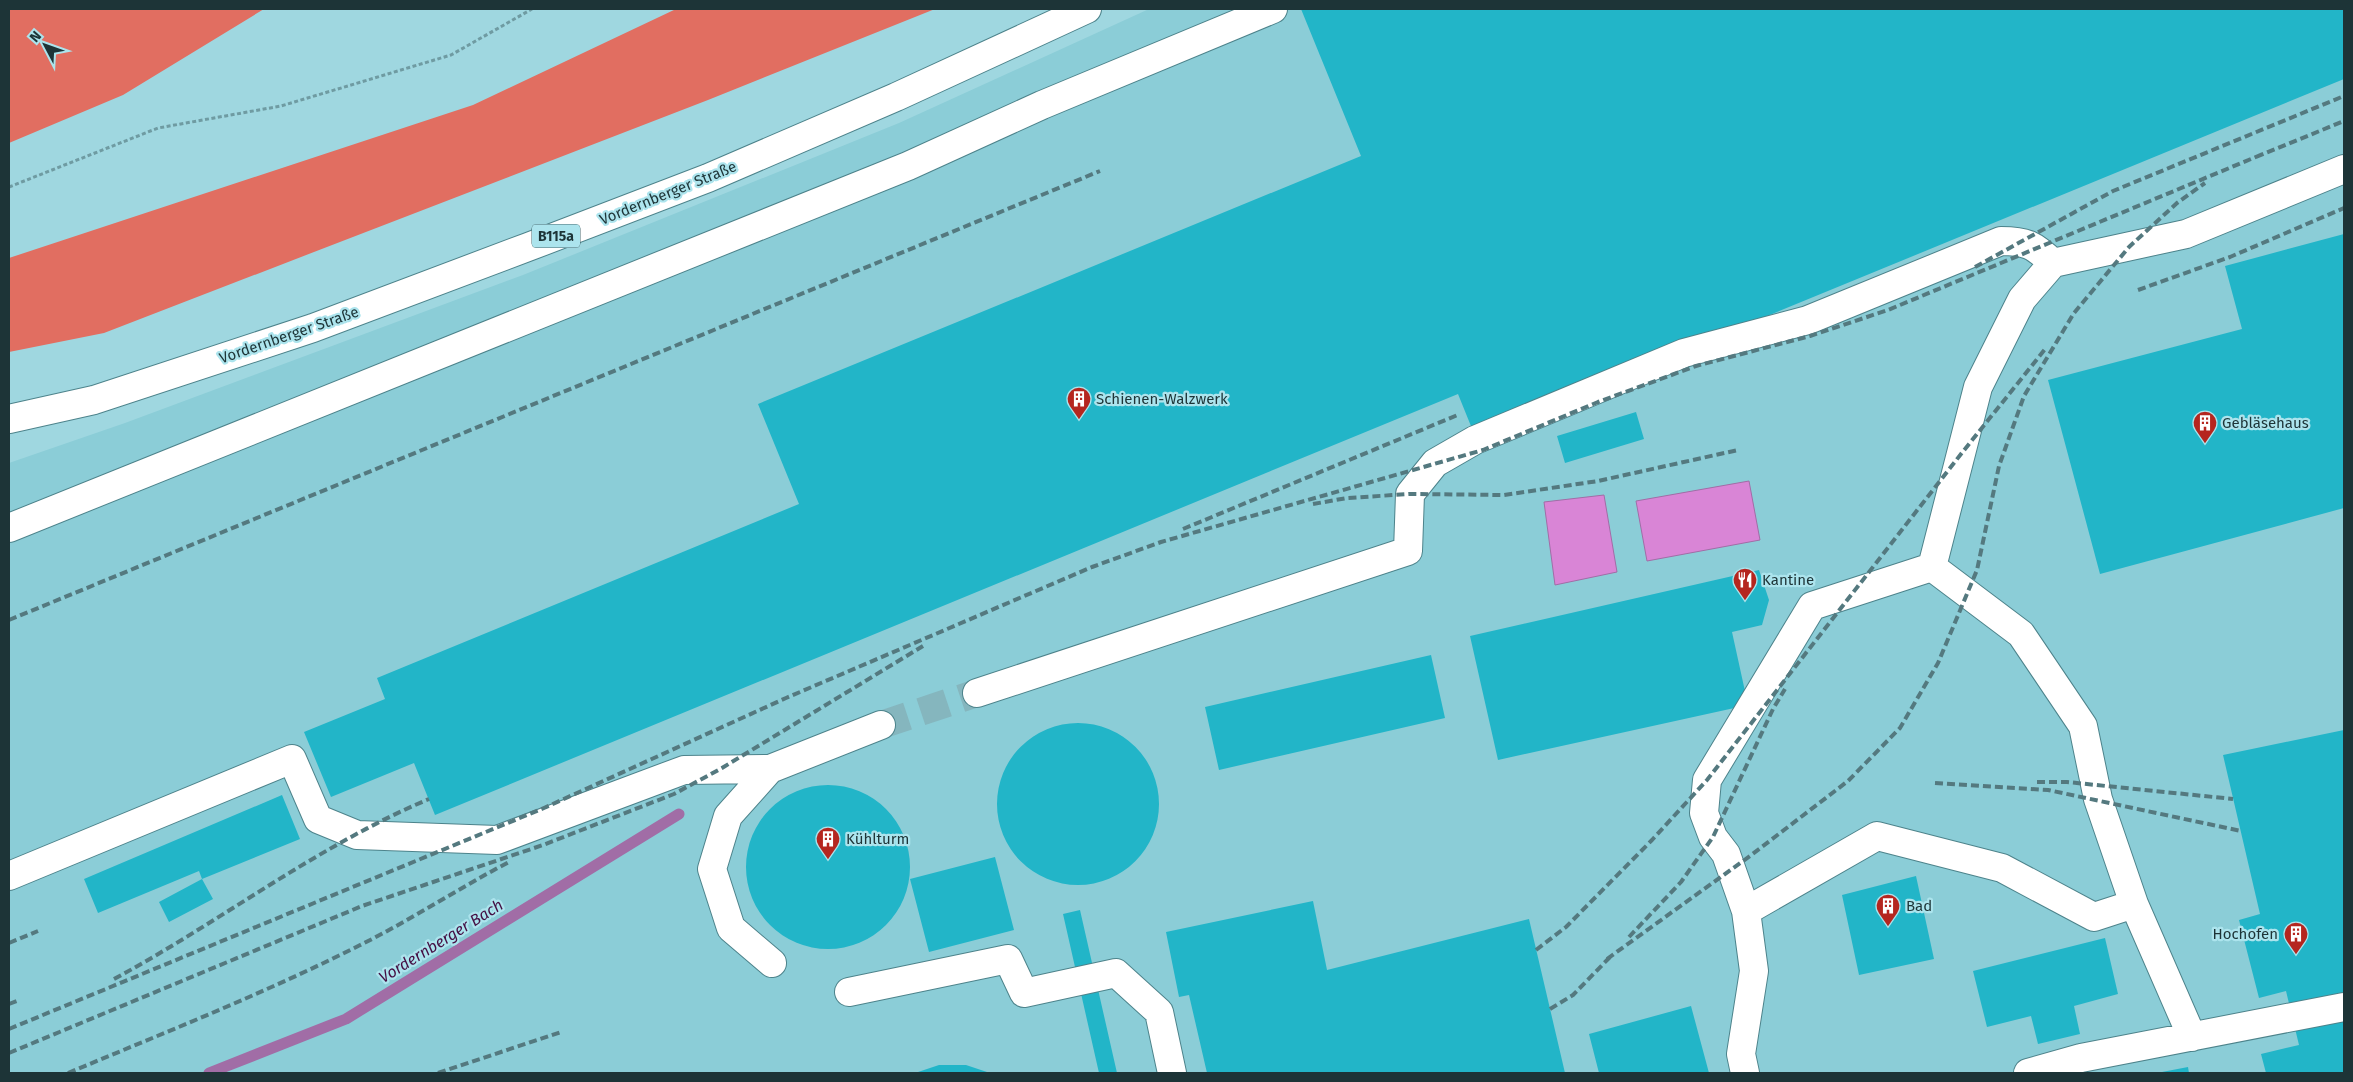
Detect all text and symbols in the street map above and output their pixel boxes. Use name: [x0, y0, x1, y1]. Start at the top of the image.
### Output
north arrow: [20, 20, 70, 70]
text: N: [26, 28, 45, 46]
street label: Vordernberger Straße: [597, 157, 739, 229]
road number: B115a: [532, 225, 580, 248]
street label: Vordernberger Straße: [217, 303, 361, 367]
building icon: Schienen-Walzwerk: [1066, 386, 1092, 420]
place label: Schienen-Walzwerk: [1096, 390, 1228, 408]
building icon: Gebläsehaus: [2192, 410, 2218, 444]
place label: Gebläsehaus: [2222, 414, 2309, 432]
restaurant icon: Kantine: [1732, 567, 1758, 601]
place label: Kantine: [1762, 571, 1814, 589]
building icon: Kühlturm: [815, 826, 841, 860]
place label: Kühlturm: [846, 830, 909, 848]
building icon: Bad: [1875, 893, 1901, 927]
water label: Vordernberger Bach: [375, 895, 507, 987]
place label: Bad: [1906, 897, 1932, 915]
building icon: Hochofen: [2283, 921, 2309, 955]
place label: Hochofen: [2212, 925, 2278, 943]

